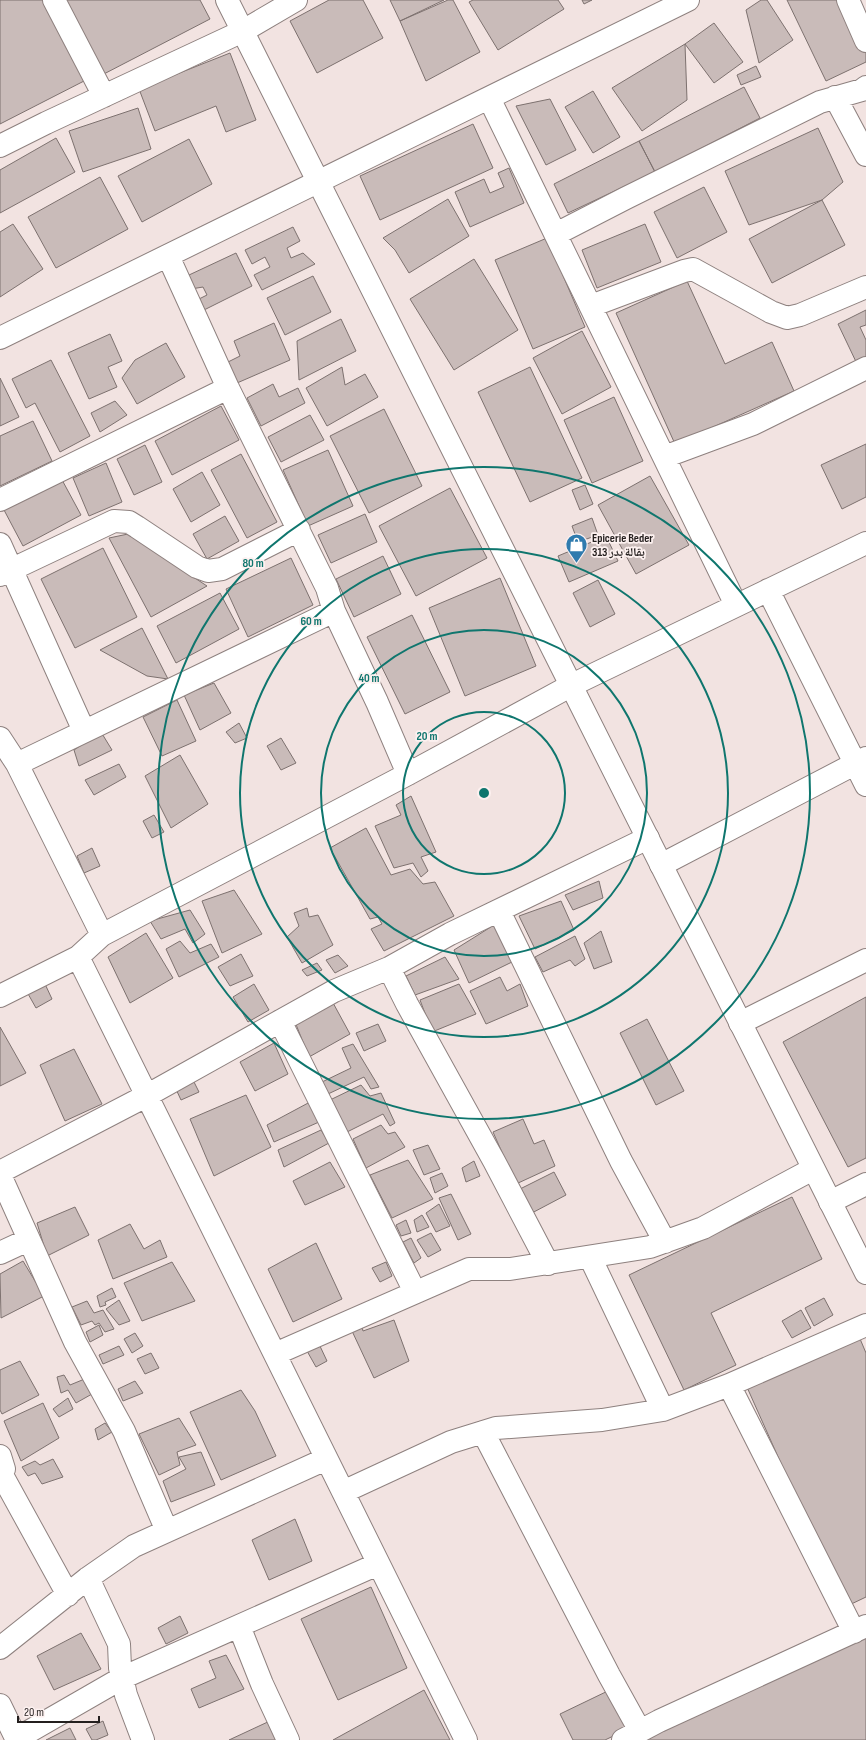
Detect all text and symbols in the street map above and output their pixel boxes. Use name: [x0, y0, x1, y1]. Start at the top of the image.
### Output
place label: Epicerie Beder 313 بقالة بدر: [592, 531, 653, 560]
shop icon: Epicerie Beder 313 بقالة بدر: [564, 532, 590, 565]
text: 80 m: [242, 556, 264, 571]
text: 60 m: [300, 614, 322, 629]
text: 40 m: [358, 671, 380, 686]
text: 20 m: [417, 729, 437, 744]
centre of rings: [477, 786, 491, 800]
scale bar: [18, 1698, 99, 1724]
text: 20 m: [24, 1705, 44, 1720]

